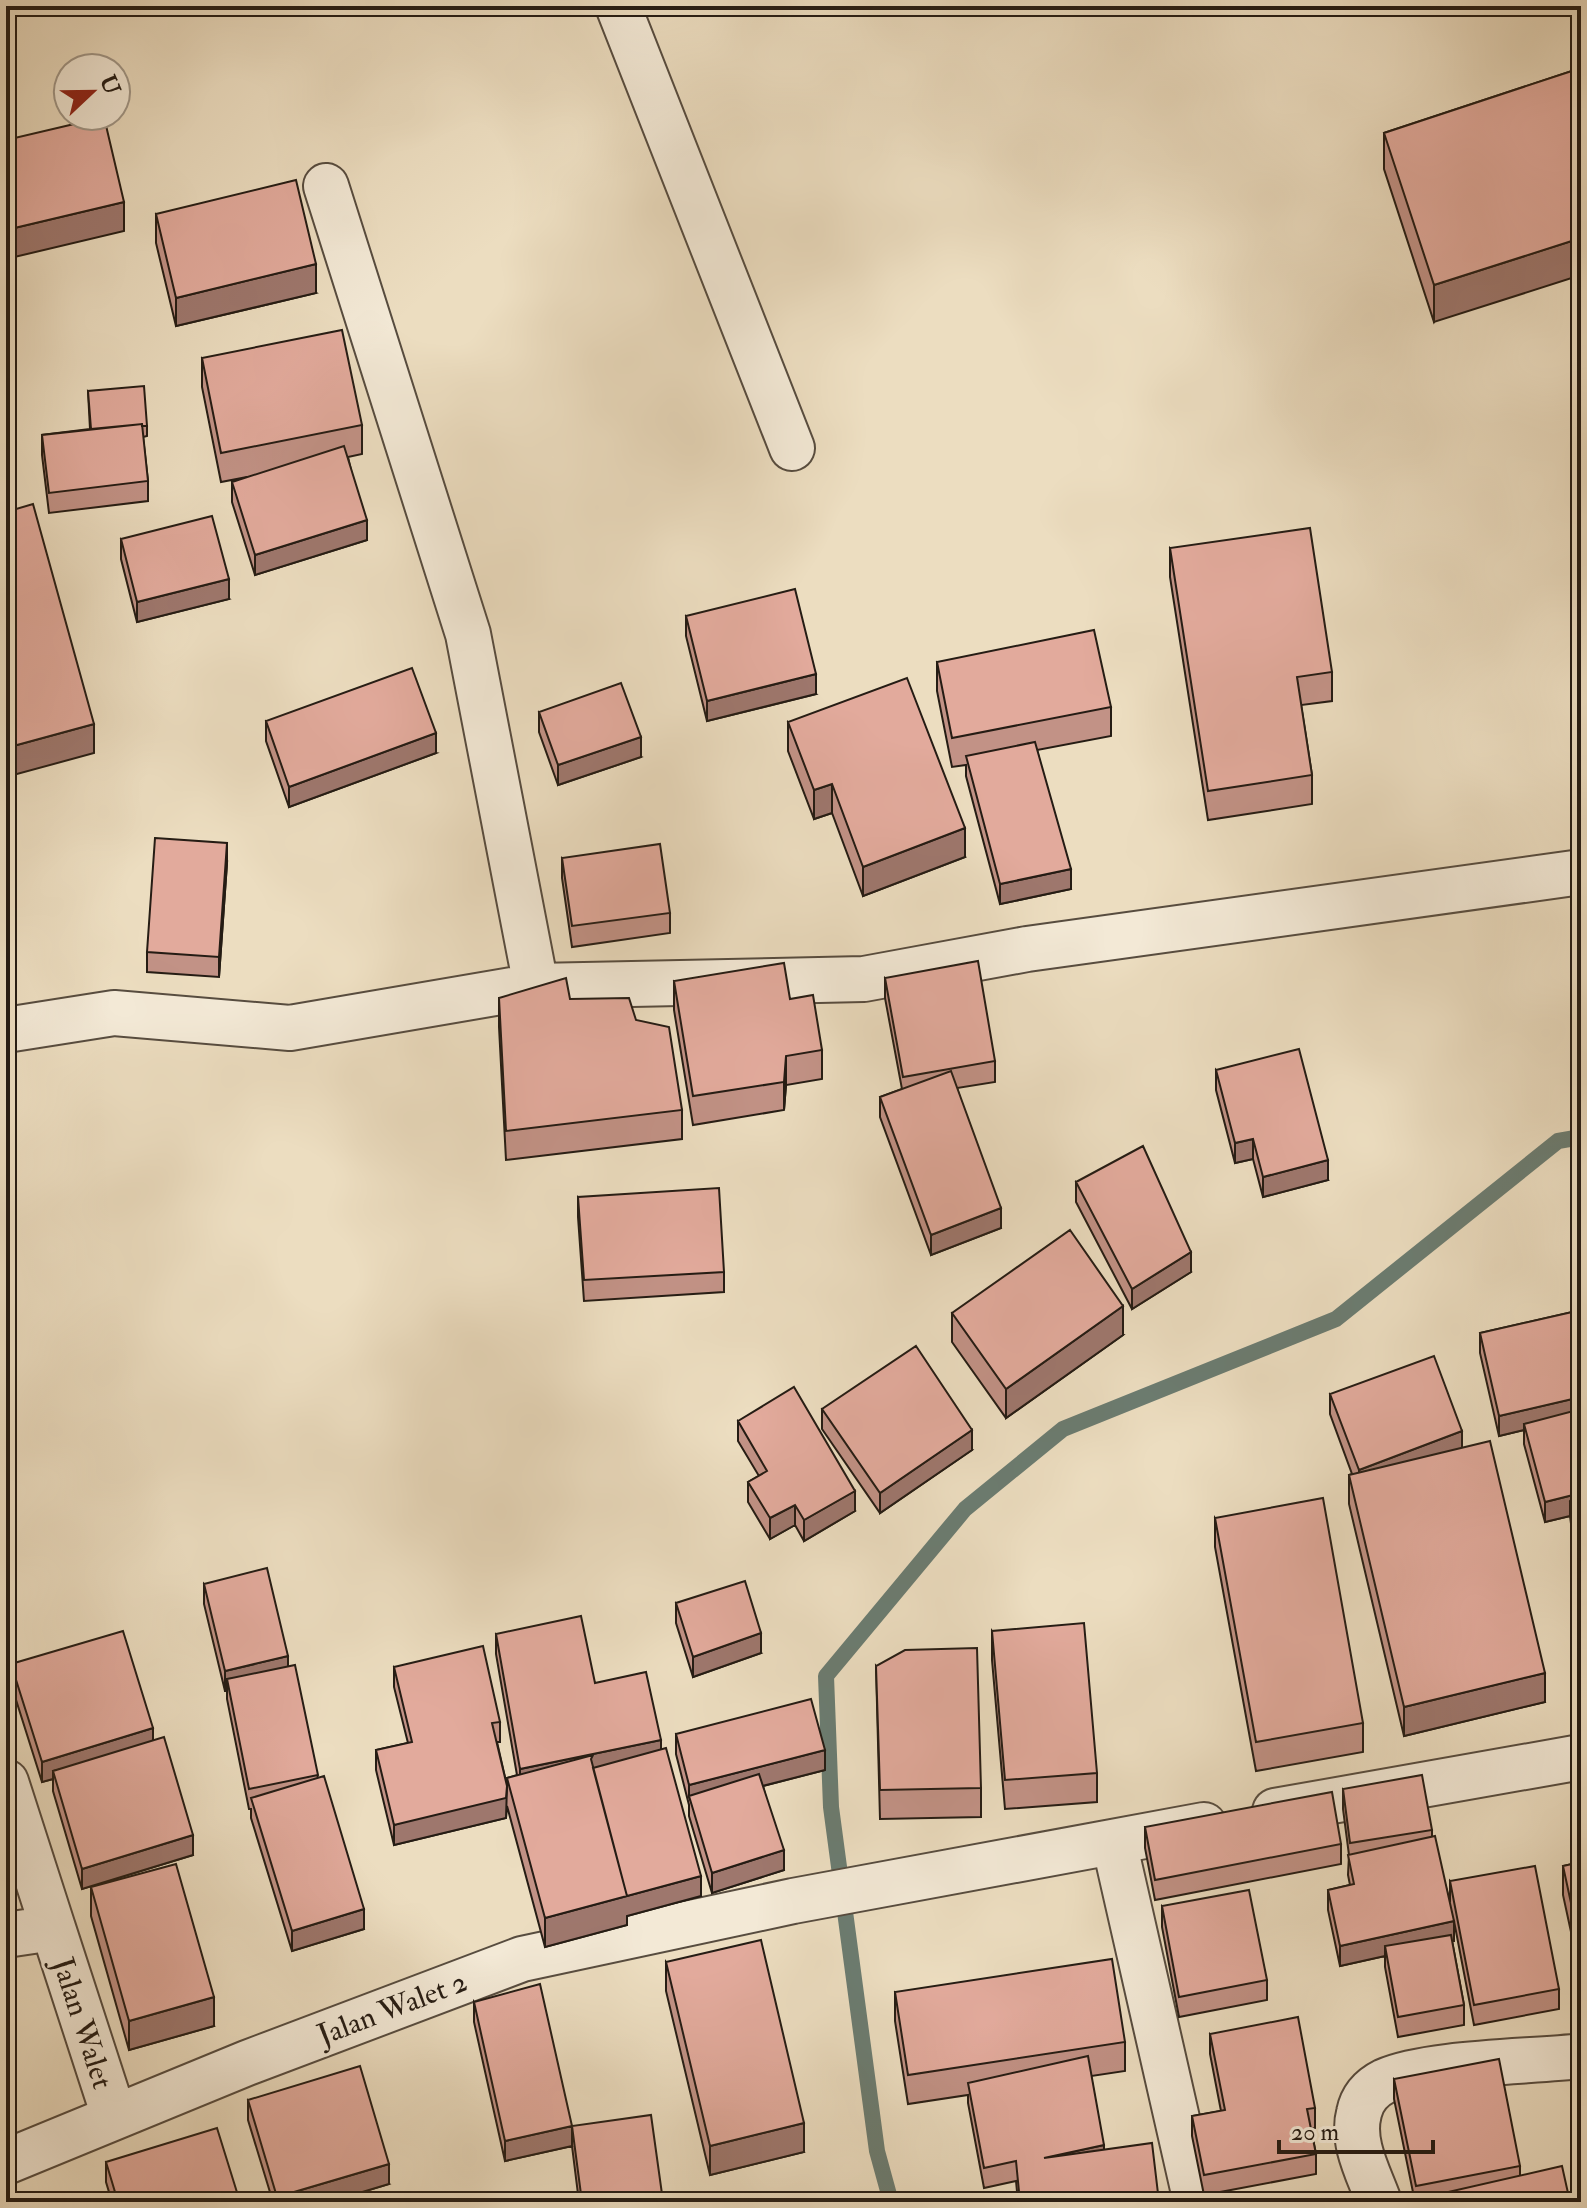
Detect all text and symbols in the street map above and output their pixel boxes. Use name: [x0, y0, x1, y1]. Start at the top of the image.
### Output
north arrow: [52, 52, 132, 132]
text: U: [93, 71, 126, 99]
street label: Jalan Walet: [44, 1952, 121, 2094]
street label: Jalan Walet 2: [311, 1963, 472, 2054]
scale bar: [1279, 2104, 1433, 2154]
text: 20 m: [1291, 2117, 1340, 2148]

